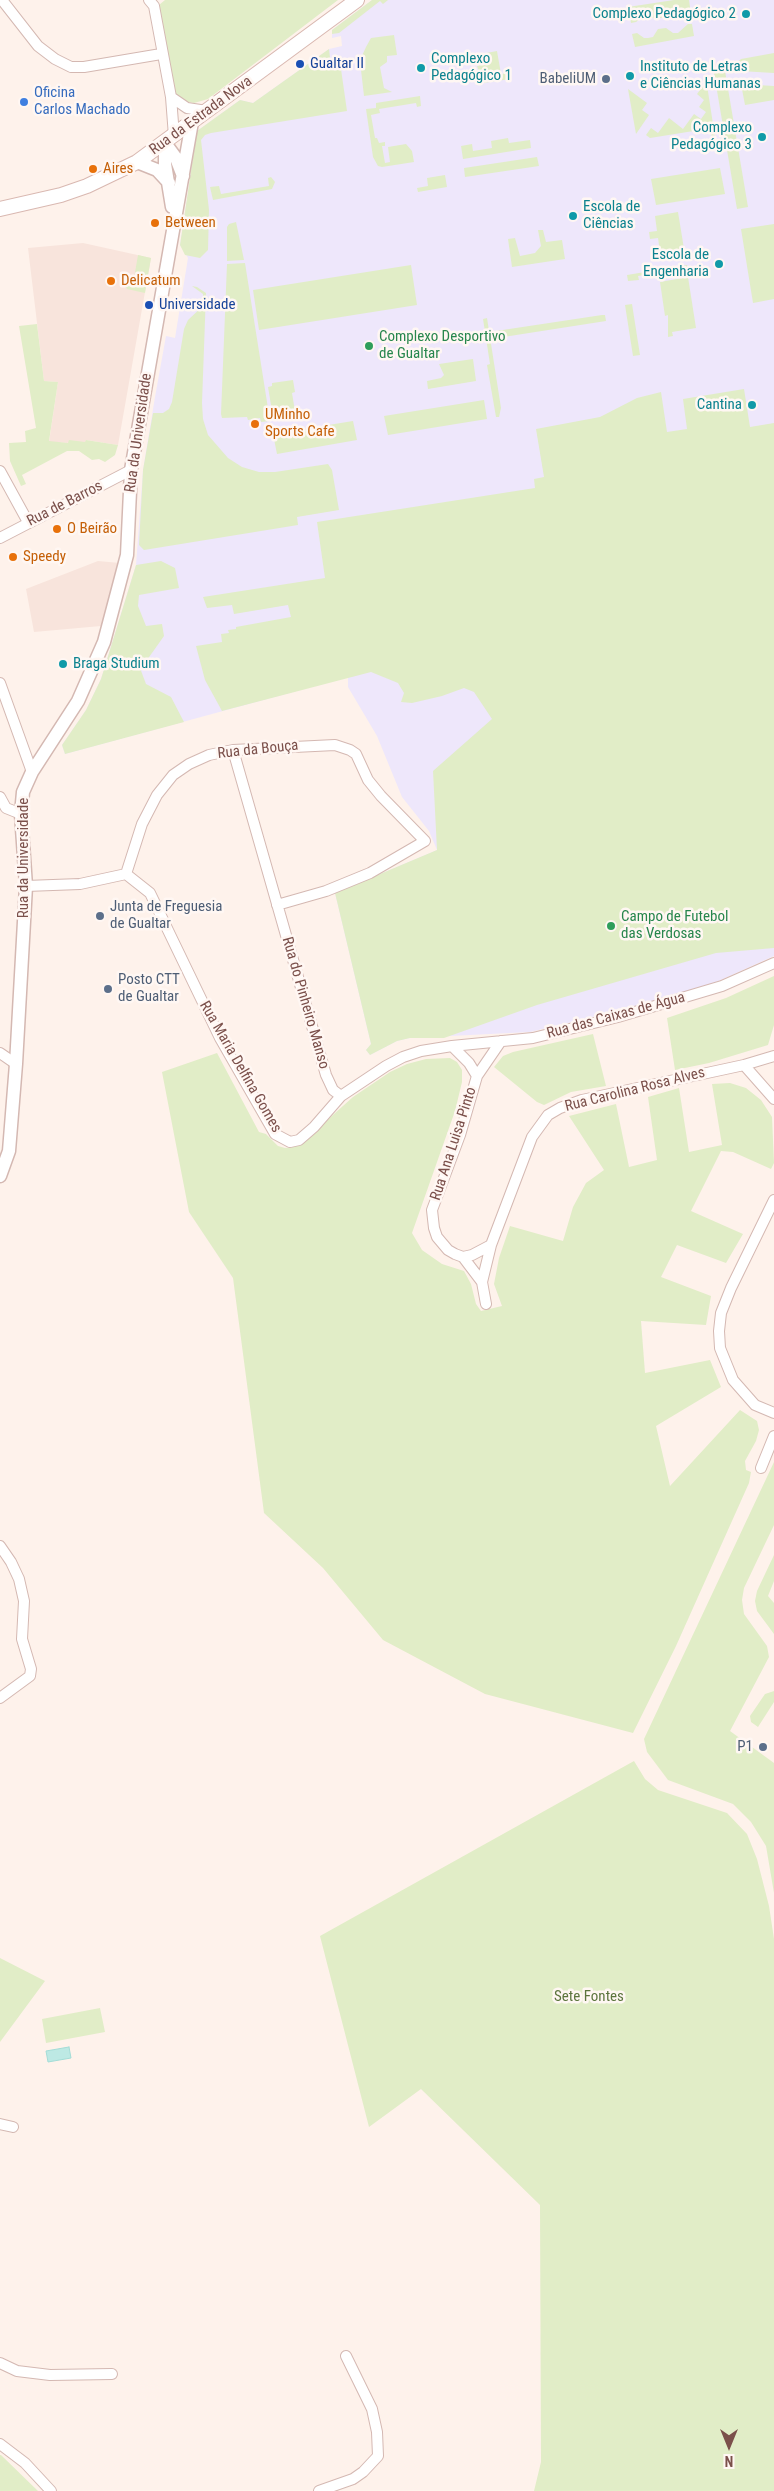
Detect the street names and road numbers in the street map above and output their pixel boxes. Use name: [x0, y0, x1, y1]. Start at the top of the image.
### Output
street label: Rua da Estrada Nova: [146, 73, 256, 159]
street label: Rua da Universidade: [122, 372, 156, 494]
street label: Rua de Barros: [24, 477, 106, 531]
street label: Rua da Bouça: [217, 737, 299, 763]
street label: Rua da Universidade: [15, 798, 33, 918]
street label: Rua do Pinheiro Manso: [278, 935, 332, 1071]
street label: Rua das Caixas de Água: [545, 989, 687, 1043]
street label: Rua Maria Delfina Gomes: [195, 998, 285, 1136]
street label: Rua Carolina Rosa Alves: [563, 1064, 707, 1116]
street label: Rua Ana Luisa Pinto: [427, 1085, 481, 1203]

